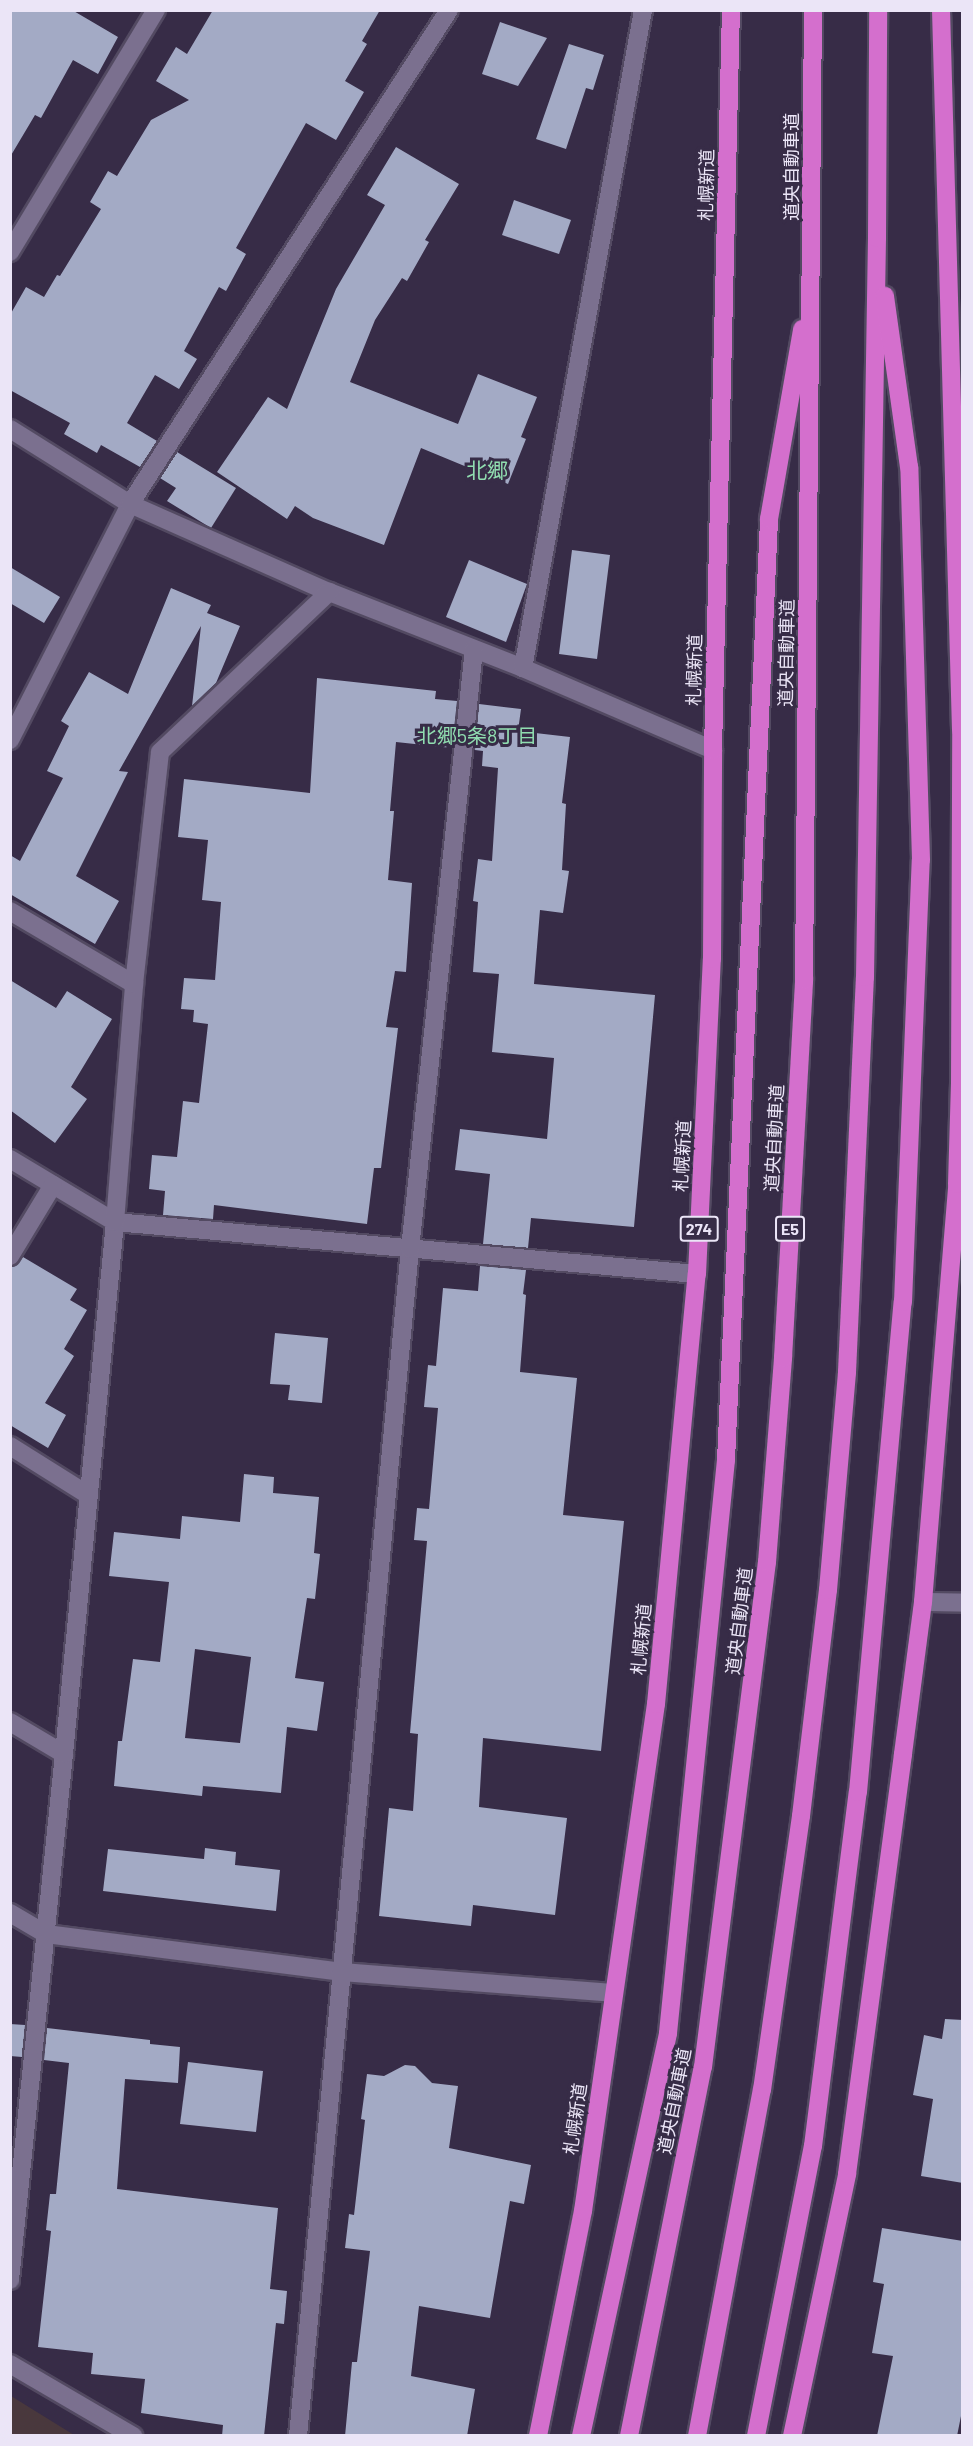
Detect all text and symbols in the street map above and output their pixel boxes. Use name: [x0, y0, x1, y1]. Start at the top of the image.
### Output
street label: 道央自動車道: [780, 113, 802, 221]
street label: 札幌新道: [695, 149, 717, 221]
district label: 北郷: [466, 457, 508, 483]
street label: 道央自動車道: [774, 599, 798, 707]
street label: 札幌新道: [683, 634, 705, 706]
district label: 北郷5条8丁目: [417, 723, 537, 747]
street label: 道央自動車道: [760, 1084, 788, 1192]
street label: 札幌新道: [669, 1119, 695, 1193]
road number: 274: [680, 1216, 718, 1242]
road number: E5: [775, 1216, 805, 1242]
street label: 道央自動車道: [722, 1566, 756, 1676]
street label: 札幌新道: [627, 1602, 655, 1676]
street label: 道央自動車道: [653, 2046, 695, 2156]
street label: 札幌新道: [559, 2082, 591, 2156]

